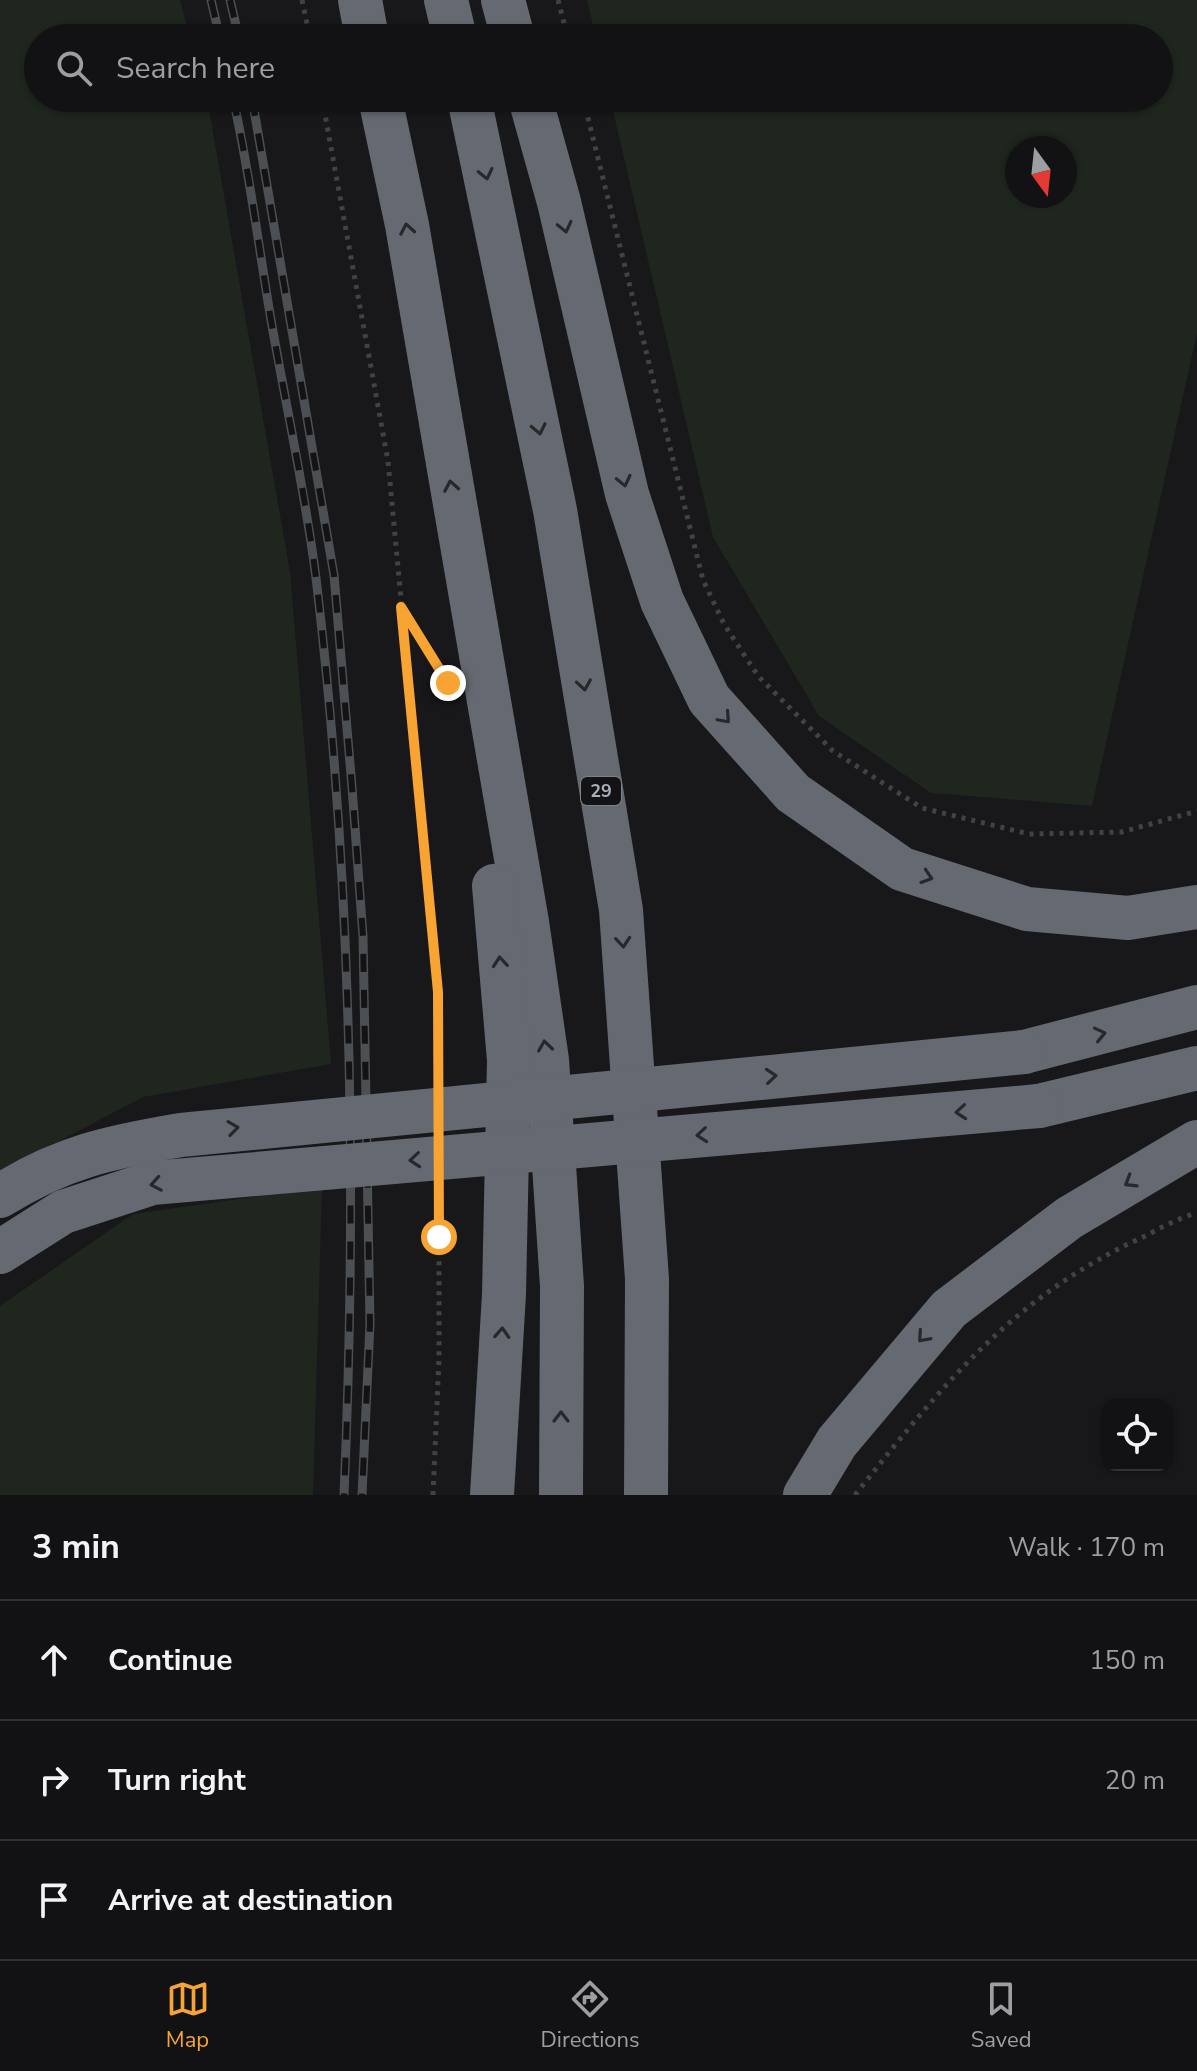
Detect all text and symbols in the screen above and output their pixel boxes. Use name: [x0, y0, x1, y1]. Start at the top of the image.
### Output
search box: [24, 24, 1173, 112]
icon: search: [52, 46, 96, 90]
text: Search here: [116, 48, 275, 89]
north arrow: [1005, 136, 1077, 208]
one-way arrow: [477, 167, 494, 180]
one-way arrow: [556, 220, 573, 234]
one-way arrow: [400, 222, 417, 236]
one-way arrow: [530, 421, 547, 435]
one-way arrow: [615, 473, 632, 487]
one-way arrow: [443, 479, 460, 492]
route end: [430, 665, 466, 701]
one-way arrow: [575, 678, 592, 691]
one-way arrow: [716, 708, 730, 723]
road number: 29: [581, 777, 621, 805]
one-way arrow: [919, 867, 933, 883]
one-way arrow: [614, 935, 631, 948]
one-way arrow: [492, 955, 509, 968]
one-way arrow: [1093, 1026, 1107, 1043]
one-way arrow: [537, 1039, 554, 1053]
one-way arrow: [765, 1068, 778, 1085]
one-way arrow: [954, 1104, 967, 1121]
one-way arrow: [226, 1120, 240, 1137]
one-way arrow: [695, 1126, 708, 1143]
one-way arrow: [408, 1151, 421, 1168]
one-way arrow: [1124, 1172, 1139, 1188]
one-way arrow: [150, 1175, 163, 1192]
route start: [421, 1219, 457, 1255]
one-way arrow: [493, 1326, 510, 1339]
one-way arrow: [918, 1328, 933, 1343]
map controls: [1101, 1399, 1173, 1471]
button: locate: [1101, 1399, 1173, 1471]
one-way arrow: [552, 1410, 570, 1423]
text: 3 min: [32, 1524, 120, 1570]
text: Walk · 170 m: [1008, 1530, 1165, 1565]
icon: ahead: [32, 1638, 76, 1682]
text: Continue: [108, 1640, 233, 1681]
text: 150 m: [1089, 1643, 1165, 1678]
icon: right: [32, 1758, 76, 1802]
text: Turn right: [108, 1760, 246, 1801]
text: 20 m: [1105, 1763, 1165, 1798]
icon: arrive: [32, 1878, 76, 1922]
text: Arrive at destination: [108, 1880, 393, 1921]
tab: Map: [166, 1977, 210, 2055]
tab: Directions: [541, 1977, 640, 2055]
tab: Saved: [971, 1977, 1031, 2055]

